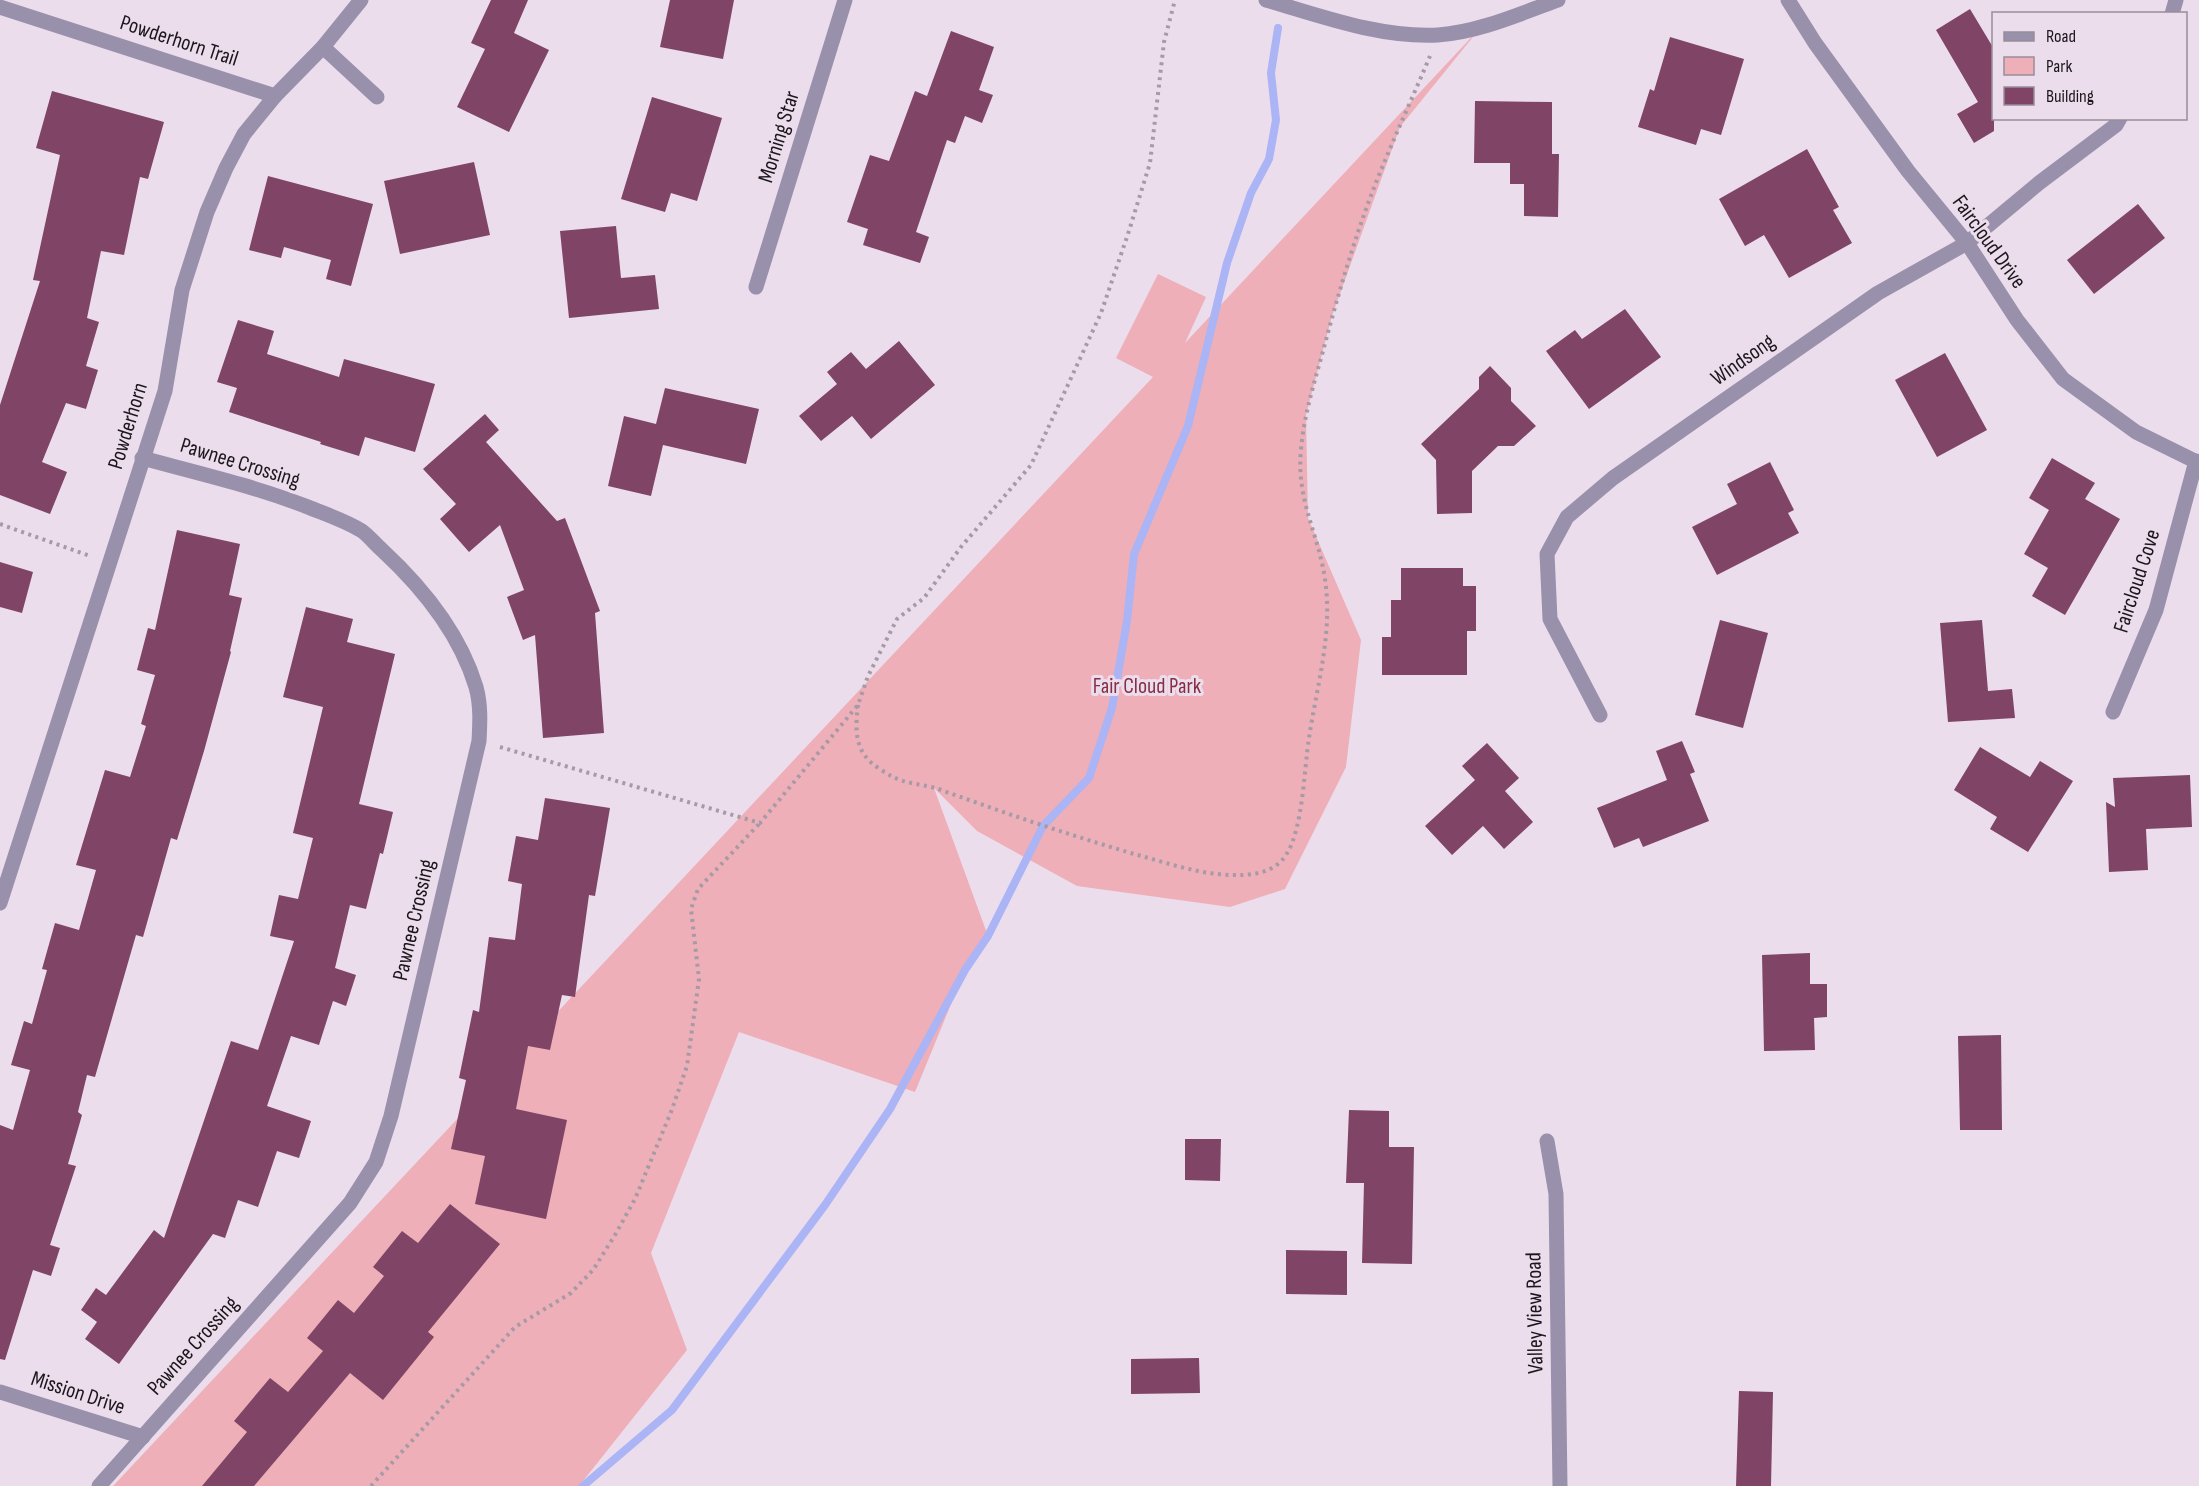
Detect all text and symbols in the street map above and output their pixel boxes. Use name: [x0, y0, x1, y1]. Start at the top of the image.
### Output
street label: Powderhorn Trail: [117, 9, 241, 73]
legend: [1992, 12, 2187, 120]
text: Road: [2046, 26, 2076, 47]
text: Park: [2046, 56, 2072, 77]
text: Building: [2046, 86, 2094, 107]
street label: Morning Star: [752, 88, 806, 186]
street label: Faircloud Drive: [1946, 190, 2032, 294]
street label: Windsong: [1706, 328, 1781, 392]
street label: Powderhorn: [102, 379, 154, 473]
street label: Pawnee Crossing: [177, 432, 303, 494]
street label: Faircloud Cove: [2108, 526, 2166, 636]
park label: Fair Cloud Park: [1093, 673, 1202, 700]
street label: Pawnee Crossing: [387, 856, 441, 983]
street label: Valley View Road: [1520, 1252, 1550, 1374]
street label: Pawnee Crossing: [142, 1291, 245, 1401]
street label: Mission Drive: [28, 1365, 128, 1421]

